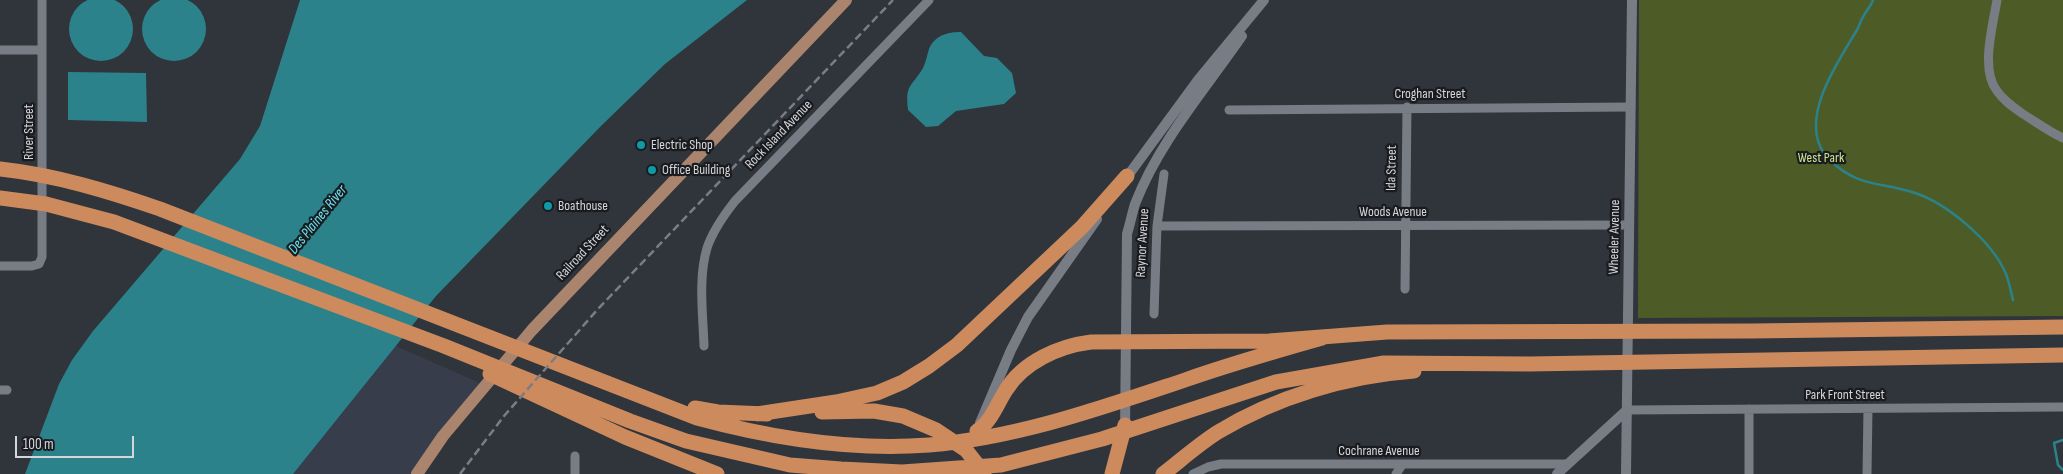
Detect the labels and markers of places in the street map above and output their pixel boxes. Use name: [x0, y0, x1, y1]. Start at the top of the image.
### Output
place label: Electric Shop: [651, 137, 713, 153]
marker: Electric Shop: [635, 139, 647, 151]
place label: Office Building: [662, 162, 730, 178]
marker: Office Building: [646, 164, 658, 176]
place label: Boathouse: [558, 198, 608, 214]
marker: Boathouse: [542, 200, 554, 212]

